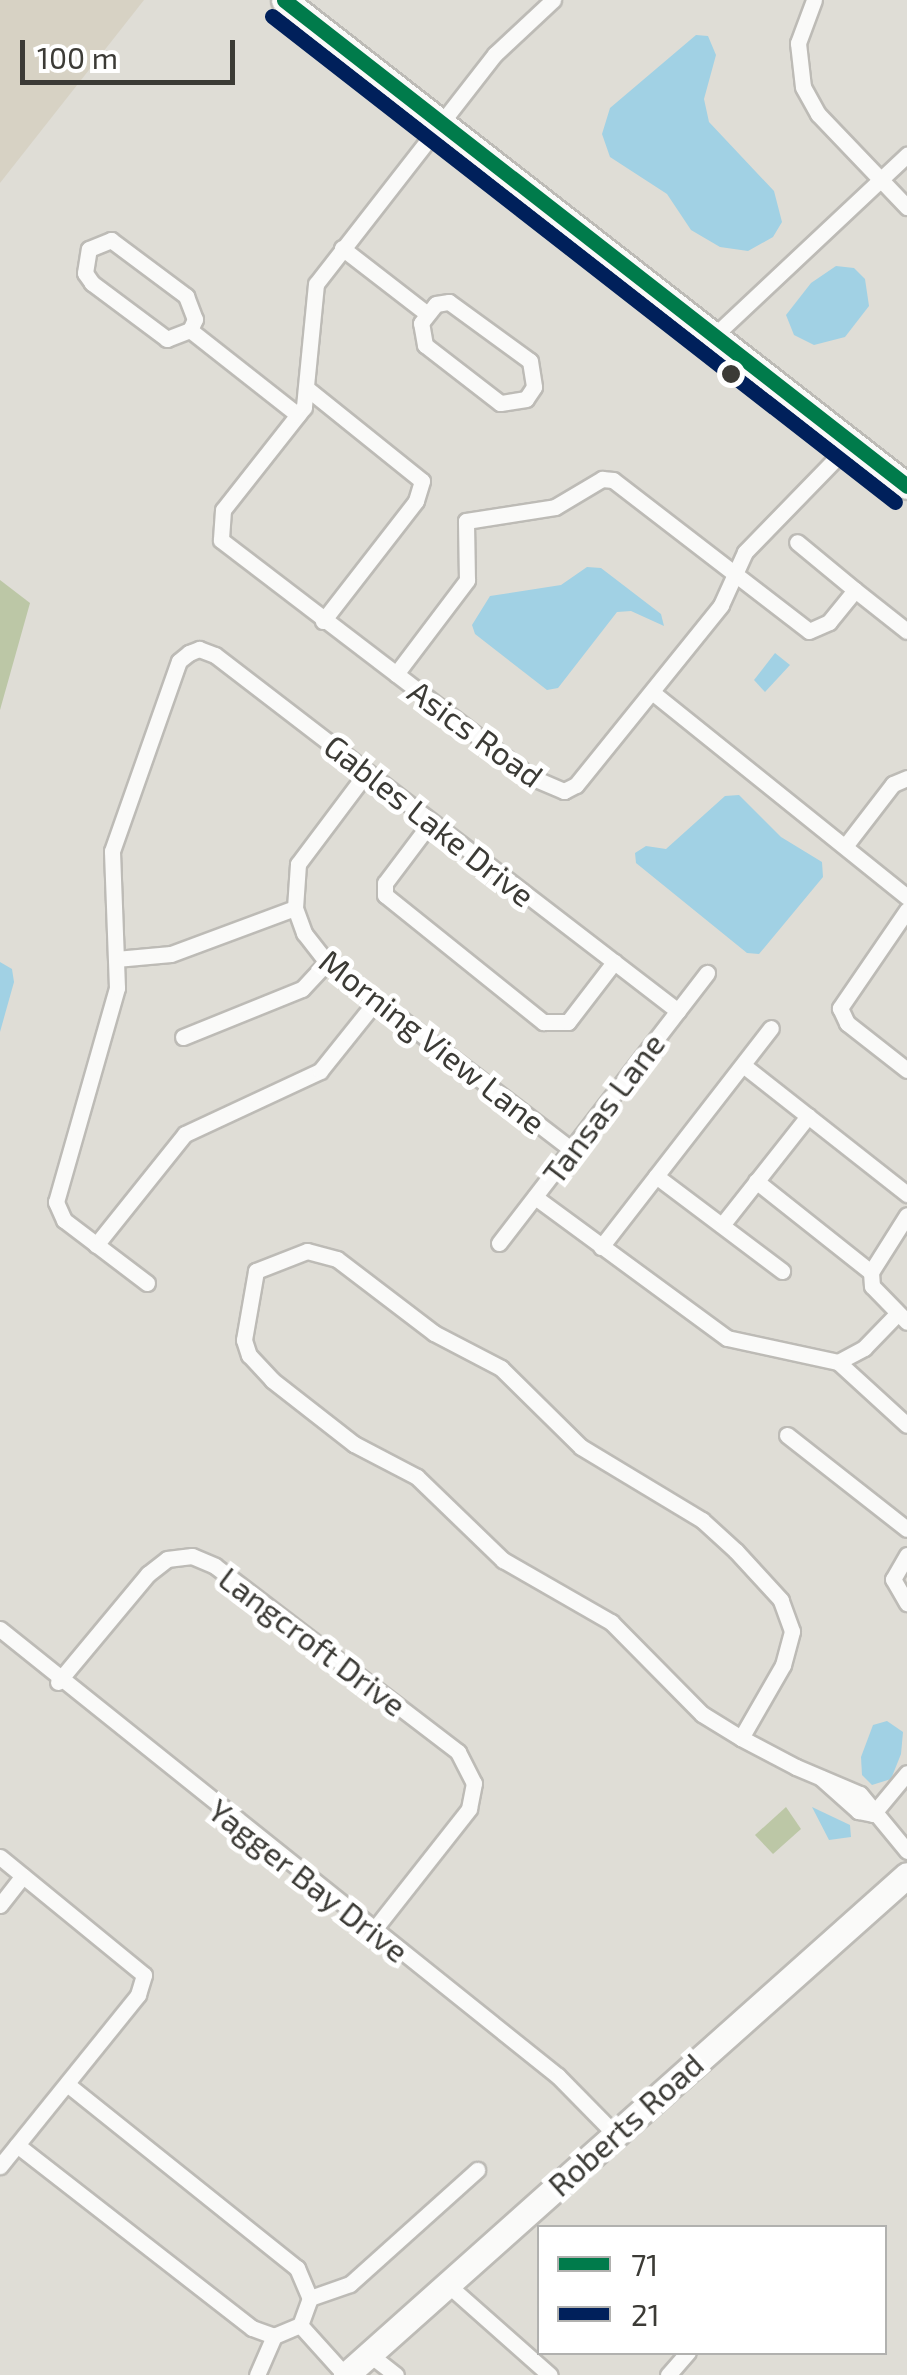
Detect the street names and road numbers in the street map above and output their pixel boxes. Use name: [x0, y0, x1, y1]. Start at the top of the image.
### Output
street label: Asics Road: [401, 671, 551, 795]
street label: Gables Lake Drive: [317, 726, 543, 914]
street label: Morning View Lane: [312, 941, 554, 1141]
street label: Tansas Lane: [534, 1025, 672, 1191]
street label: Langcroft Drive: [212, 1558, 414, 1724]
street label: Yagger Bay Drive: [201, 1790, 417, 1970]
street label: Roberts Road: [540, 2044, 710, 2204]

